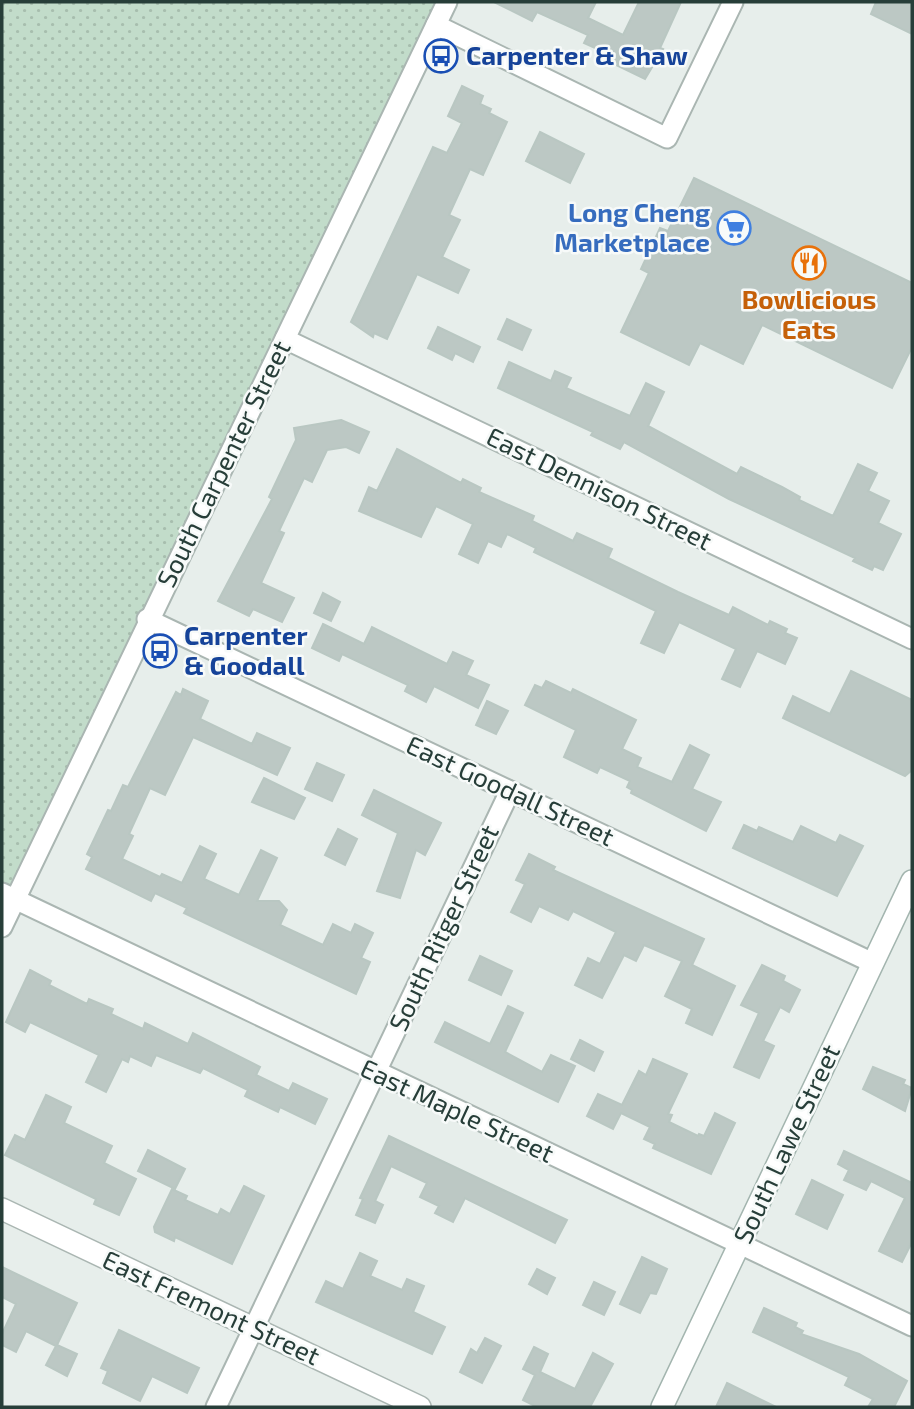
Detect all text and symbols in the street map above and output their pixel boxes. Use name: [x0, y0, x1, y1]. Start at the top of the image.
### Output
bus stop icon: Carpenter & Shaw: [422, 37, 460, 75]
place label: Carpenter & Shaw: [466, 39, 688, 70]
place label: Long Cheng Marketplace: [554, 196, 710, 257]
supermarket icon: Long Cheng Marketplace: [715, 209, 753, 247]
restaurant icon: Bowlicious Eats: [790, 244, 828, 282]
place label: Bowlicious Eats: [742, 283, 876, 344]
street label: South Carpenter Street: [149, 335, 296, 592]
street label: East Dennison Street: [482, 420, 717, 556]
place label: Carpenter & Goodall: [184, 619, 308, 680]
bus stop icon: Carpenter & Goodall: [141, 632, 179, 670]
street label: East Goodall Street: [402, 728, 620, 851]
street label: South Ritger Street: [381, 819, 504, 1035]
street label: South Lawe Street: [726, 1039, 845, 1248]
street label: East Maple Street: [356, 1051, 559, 1168]
street label: East Fremont Street: [98, 1243, 325, 1371]

